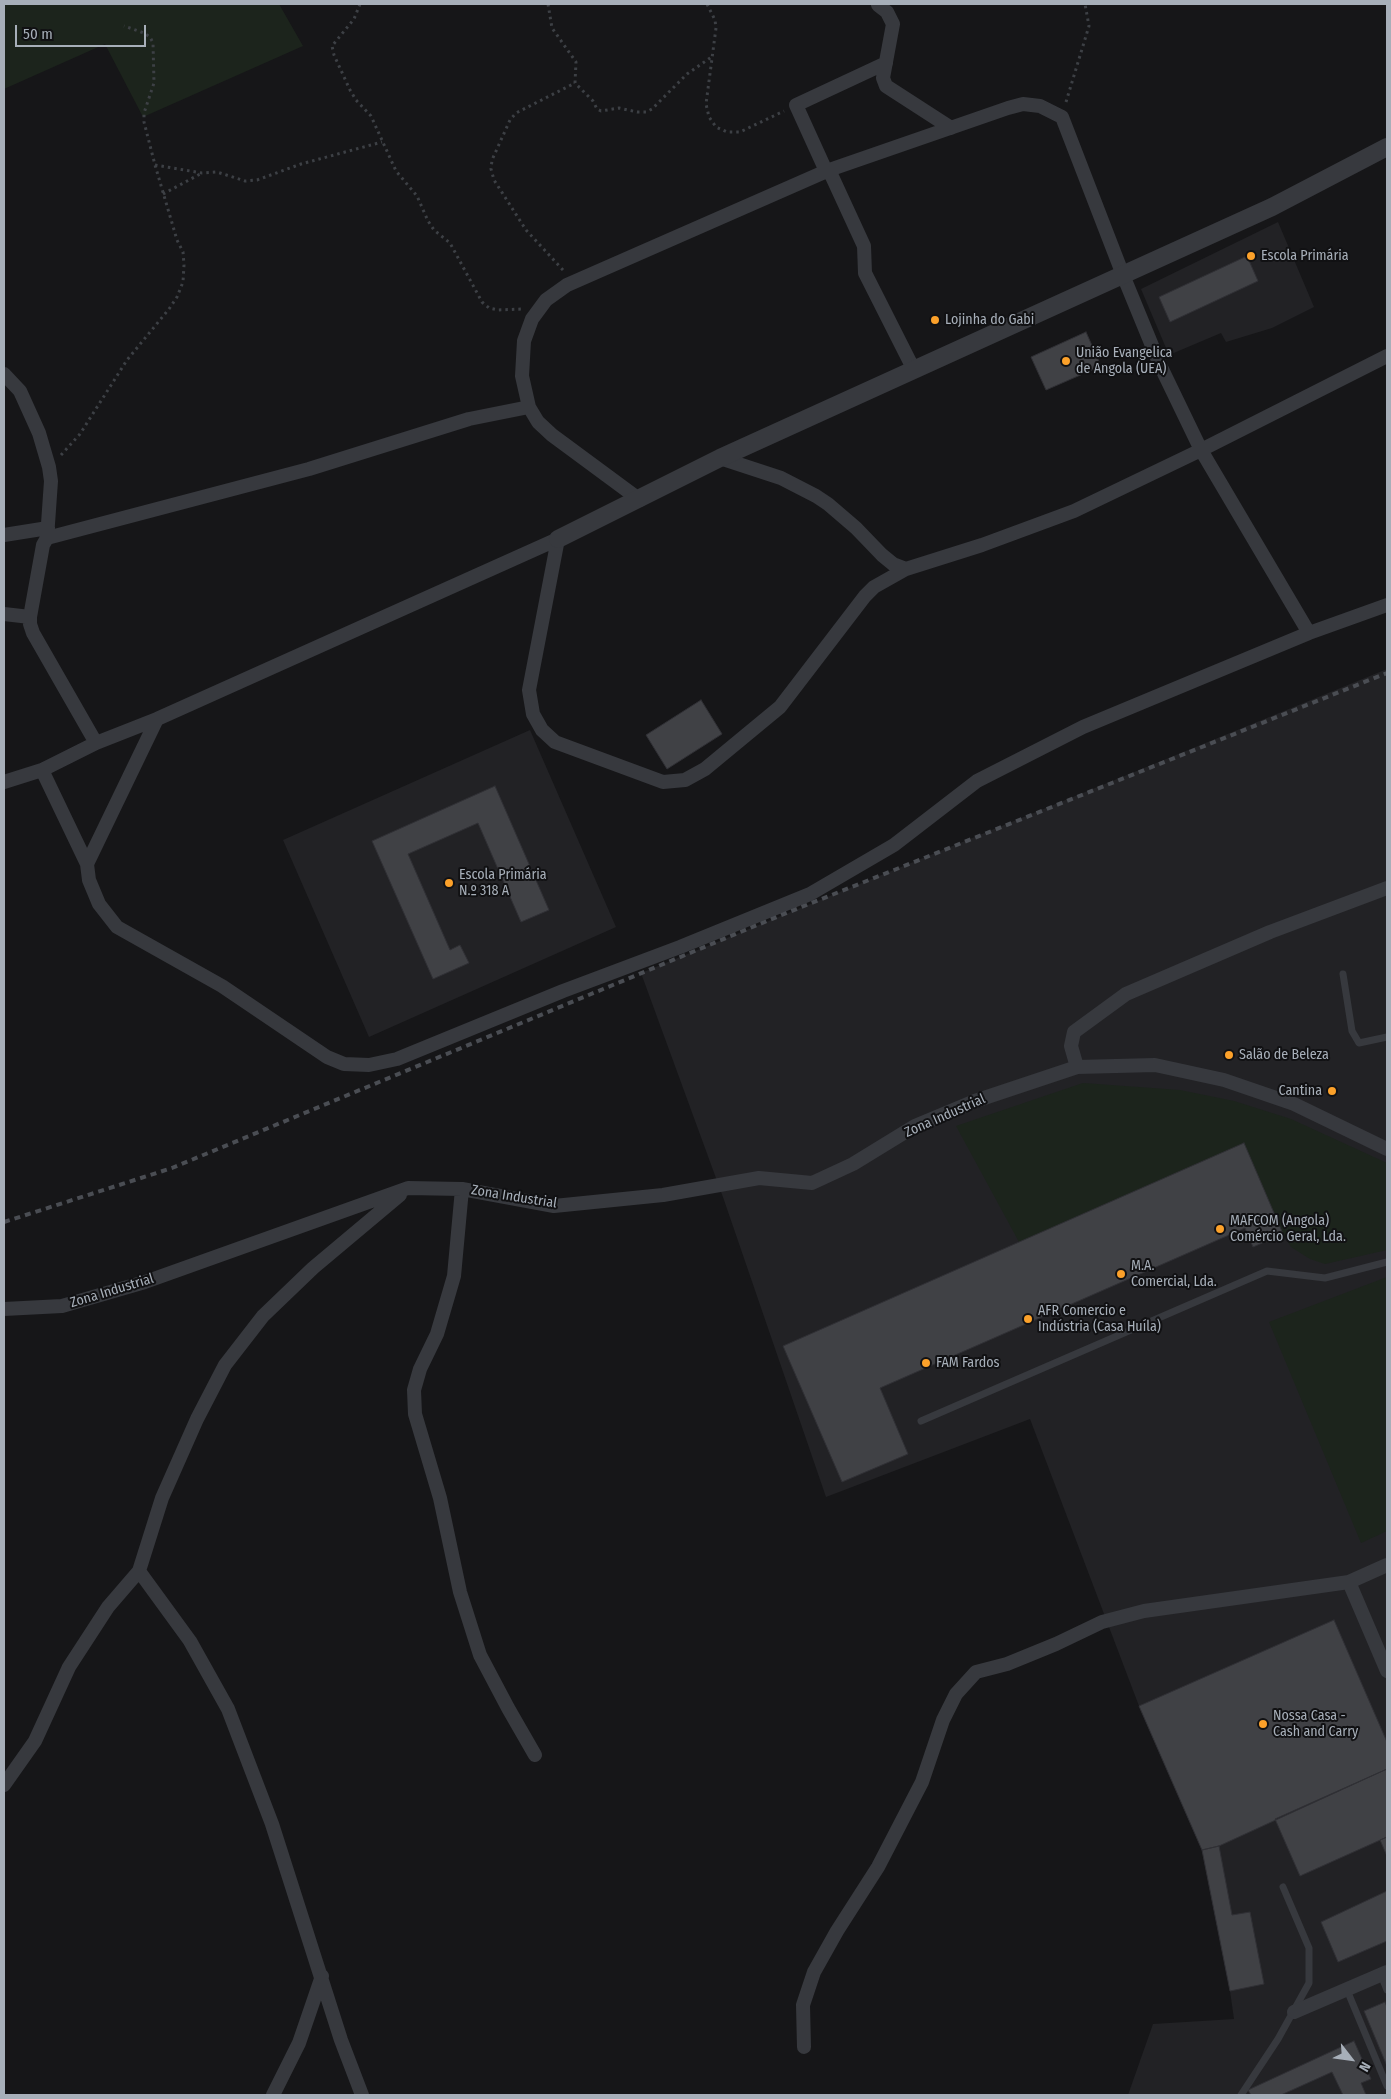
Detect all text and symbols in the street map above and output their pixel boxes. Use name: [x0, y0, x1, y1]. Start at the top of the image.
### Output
scale bar: [18, 15, 149, 47]
text: 50 m: [23, 25, 53, 43]
place label: Escola Primária: [1261, 248, 1349, 264]
marker: Escola Primária: [1245, 250, 1257, 262]
place label: Lojinha do Gabi: [945, 312, 1034, 328]
marker: Lojinha do Gabi: [929, 314, 941, 326]
place label: União Evangelica de Angola (UEA): [1076, 345, 1172, 378]
marker: União Evangelica de Angola (UEA): [1060, 355, 1072, 367]
place label: Escola Primária N.º 318 A: [459, 867, 547, 900]
marker: Escola Primária N.º 318 A: [443, 877, 455, 889]
place label: Salão de Beleza: [1239, 1047, 1329, 1063]
marker: Salão de Beleza: [1223, 1049, 1235, 1061]
place label: Cantina: [1278, 1083, 1322, 1099]
marker: Cantina: [1326, 1085, 1338, 1097]
street label: Zona Industrial: [902, 1091, 988, 1141]
street label: Zona Industrial: [470, 1182, 558, 1212]
place label: MAFCOM (Angola) Comércio Geral, Lda.: [1230, 1213, 1346, 1246]
marker: MAFCOM (Angola) Comércio Geral, Lda.: [1214, 1223, 1226, 1235]
place label: M.A. Comercial, Lda.: [1131, 1258, 1217, 1290]
marker: M.A. Comercial, Lda.: [1115, 1268, 1127, 1280]
street label: Zona Industrial: [68, 1270, 156, 1312]
place label: AFR Comercio e Indústria (Casa Huíla): [1038, 1303, 1161, 1335]
marker: AFR Comercio e Indústria (Casa Huíla): [1022, 1313, 1034, 1325]
place label: FAM Fardos: [936, 1355, 1000, 1371]
marker: FAM Fardos: [920, 1357, 932, 1369]
place label: Nossa Casa - Cash and Carry: [1273, 1708, 1358, 1740]
marker: Nossa Casa - Cash and Carry: [1257, 1718, 1269, 1730]
north arrow: [1326, 2034, 1376, 2084]
text: N: [1355, 2059, 1374, 2075]

